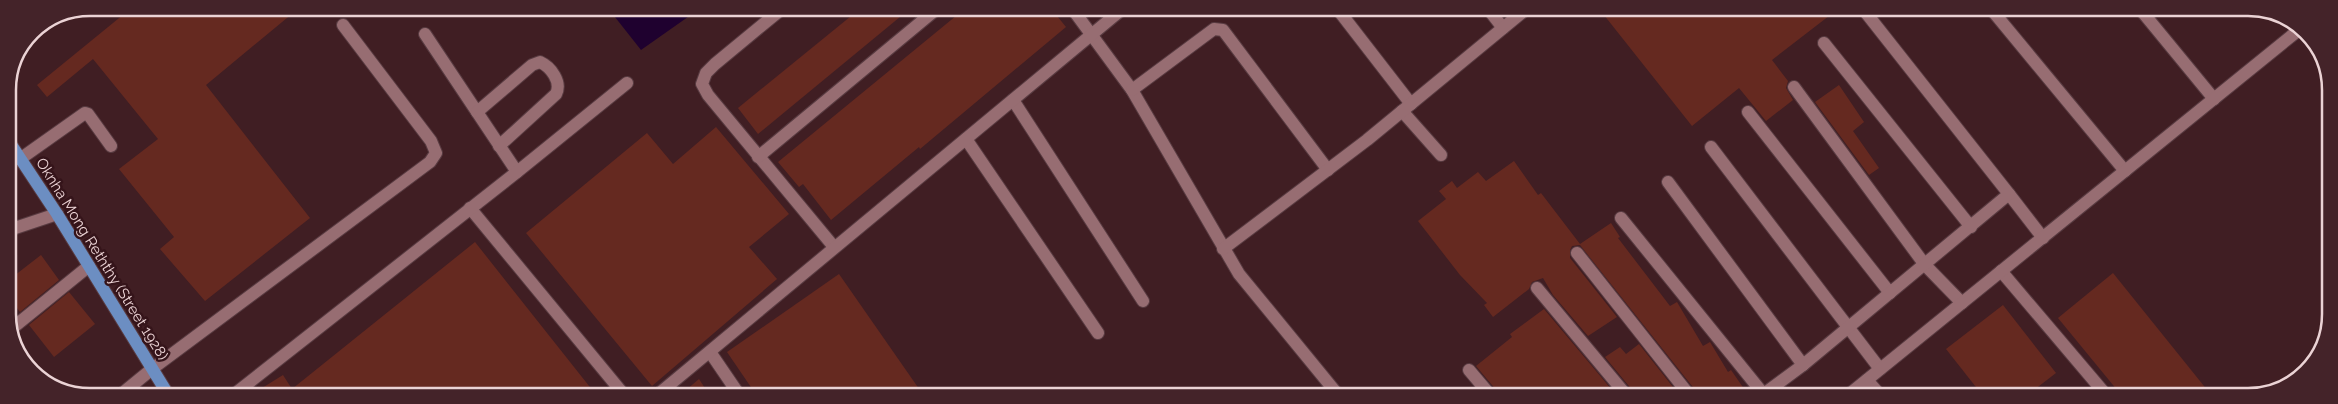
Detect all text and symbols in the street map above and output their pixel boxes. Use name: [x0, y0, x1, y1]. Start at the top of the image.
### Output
street label: Oknha Mong Reththy (Street 1928): [32, 155, 172, 363]

